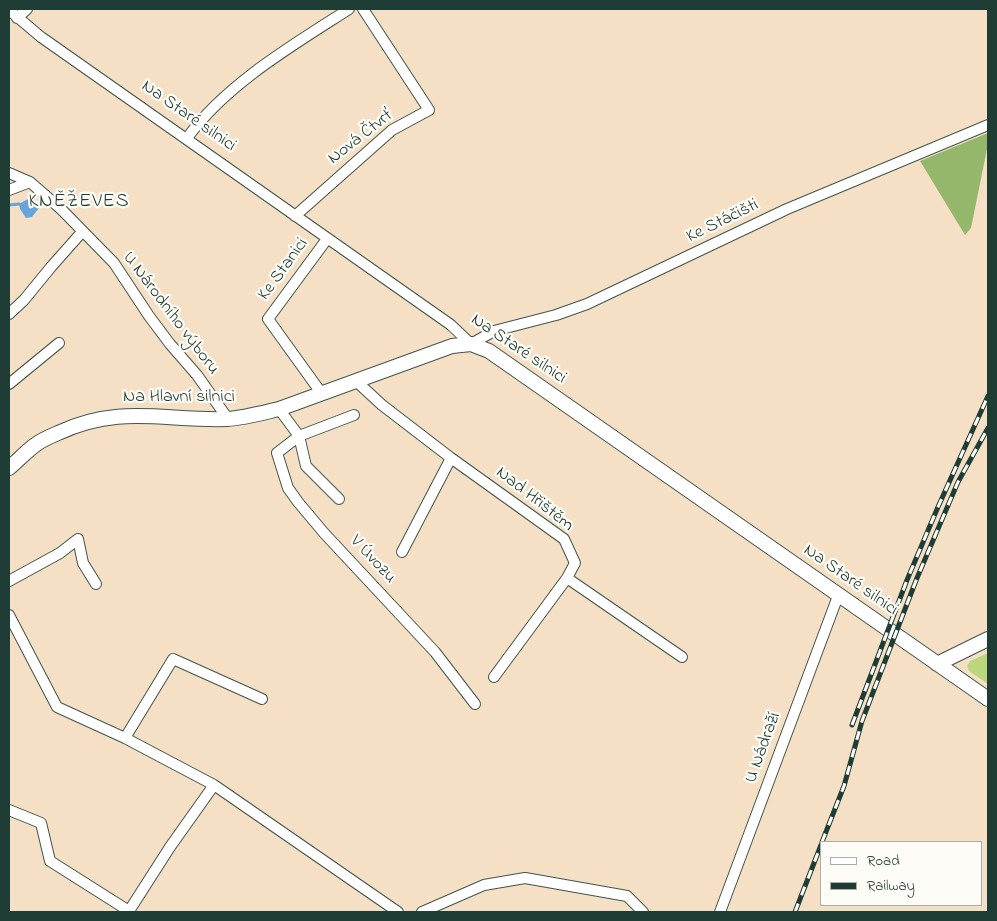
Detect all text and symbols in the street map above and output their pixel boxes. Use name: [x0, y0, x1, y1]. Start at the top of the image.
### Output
street label: Na Staré silnici: [137, 76, 239, 158]
street label: Nová Čtvrť: [324, 106, 398, 170]
district label: KNĚŽEVES: [27, 191, 131, 215]
street label: Ke Stáčišti: [683, 195, 763, 249]
street label: Ke Stanici: [254, 235, 314, 305]
street label: U Národního výboru: [117, 248, 223, 380]
street label: Na Staré silnici: [466, 310, 570, 390]
street label: Na Hlavní silnici: [123, 387, 235, 409]
street label: Nad Hřištěm: [491, 463, 577, 537]
street label: V Úvozu: [344, 531, 400, 589]
street label: Na Staré silnici: [799, 540, 901, 622]
street label: U Nádraží: [741, 710, 787, 786]
legend: [820, 841, 982, 906]
text: Road: [867, 850, 900, 872]
text: Railway: [867, 875, 915, 897]

